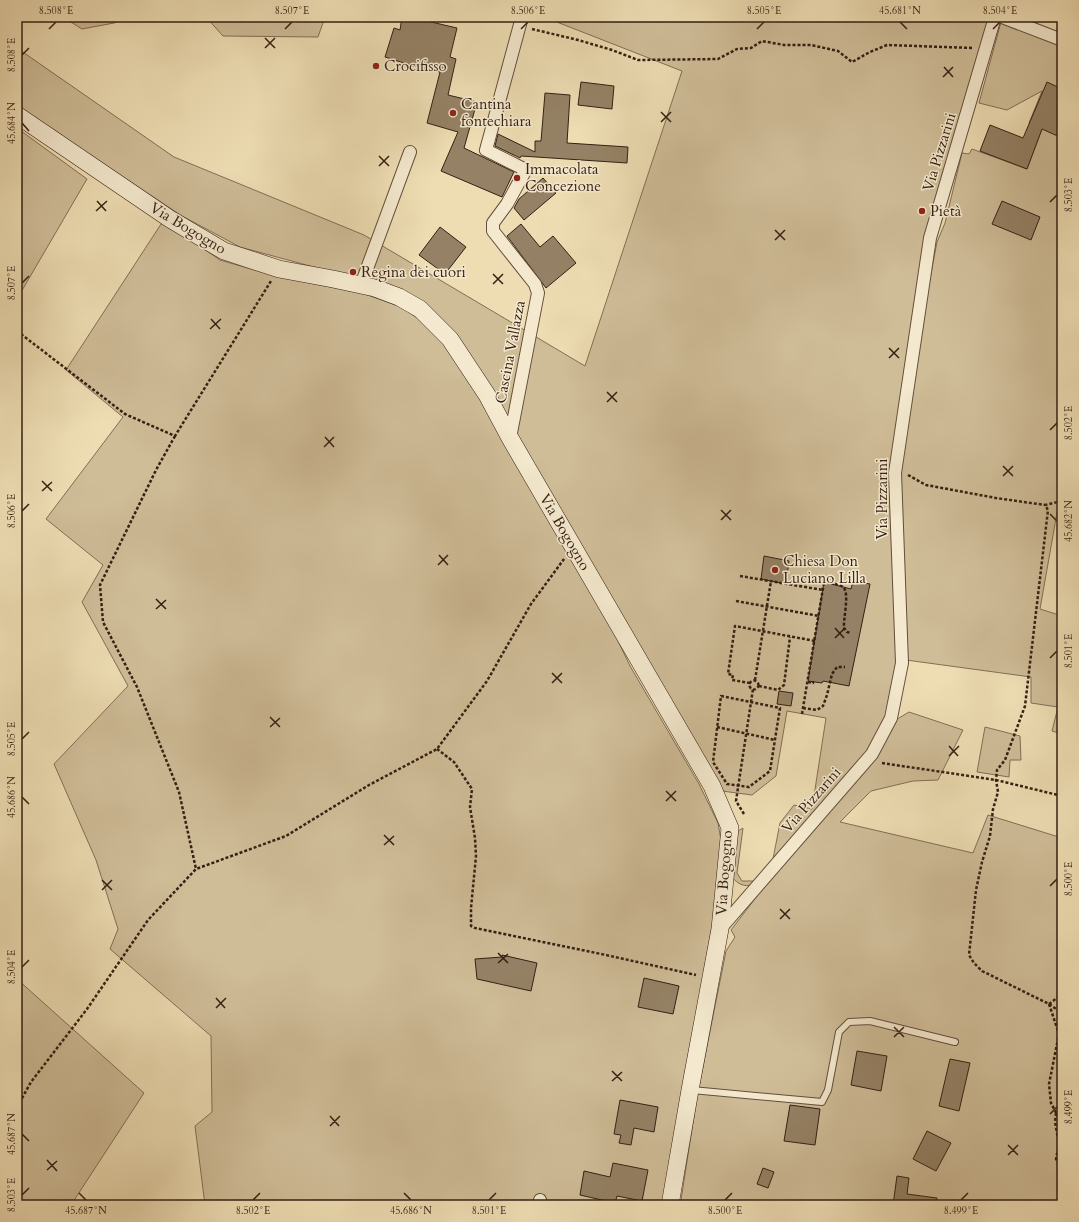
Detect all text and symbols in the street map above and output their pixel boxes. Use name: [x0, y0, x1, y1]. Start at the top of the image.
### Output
text: 8.508°E: [39, 4, 73, 18]
text: 8.507°E: [275, 4, 309, 18]
text: 8.506°E: [511, 4, 545, 18]
text: 8.505°E: [747, 4, 781, 18]
text: 45.681°N: [879, 4, 921, 18]
text: 8.504°E: [983, 4, 1017, 18]
text: 8.508°E: [5, 38, 19, 72]
place label: Crocifisso: [384, 56, 447, 76]
marker: Crocifisso: [371, 61, 381, 71]
place label: Cantina fontechiara: [461, 94, 532, 131]
text: 45.684°N: [5, 102, 19, 144]
marker: Cantina fontechiara: [448, 108, 458, 118]
street label: Via Pizzarini: [918, 110, 960, 194]
place label: Immacolata Concezione: [525, 159, 601, 196]
marker: Immacolata Concezione: [512, 173, 522, 183]
text: 8.503°E: [1062, 178, 1076, 212]
street label: Via Bogogno: [146, 197, 230, 259]
place label: Pietà: [930, 201, 962, 221]
marker: Pietà: [917, 206, 927, 216]
place label: Regina dei cuori: [361, 262, 466, 282]
text: 8.507°E: [5, 266, 19, 300]
marker: Regina dei cuori: [348, 267, 358, 277]
street label: Cascina Vallazza: [490, 298, 530, 405]
text: 8.502°E: [1062, 406, 1076, 440]
street label: Via Pizzarini: [872, 458, 892, 540]
street label: Via Bogogno: [535, 490, 595, 574]
text: 8.506°E: [5, 494, 19, 528]
text: 45.682°N: [1062, 500, 1076, 542]
place label: Chiesa Don Luciano Lilla: [783, 551, 866, 588]
marker: Chiesa Don Luciano Lilla: [770, 565, 780, 575]
text: 8.501°E: [1062, 634, 1076, 668]
text: 8.505°E: [5, 722, 19, 756]
street label: Via Pizzarini: [777, 763, 845, 837]
text: 45.686°N: [5, 776, 19, 818]
street label: Via Bogogno: [711, 830, 737, 916]
text: 8.500°E: [1062, 862, 1076, 896]
text: 8.504°E: [5, 950, 19, 984]
text: 8.499°E: [1062, 1090, 1076, 1124]
text: 45.687°N: [5, 1113, 19, 1155]
text: 8.503°E: [5, 1178, 19, 1212]
text: 45.687°N: [65, 1204, 107, 1218]
text: 8.502°E: [236, 1204, 270, 1218]
text: 45.686°N: [390, 1204, 432, 1218]
text: 8.501°E: [472, 1204, 506, 1218]
text: 8.500°E: [708, 1204, 742, 1218]
text: 8.499°E: [944, 1204, 978, 1218]

